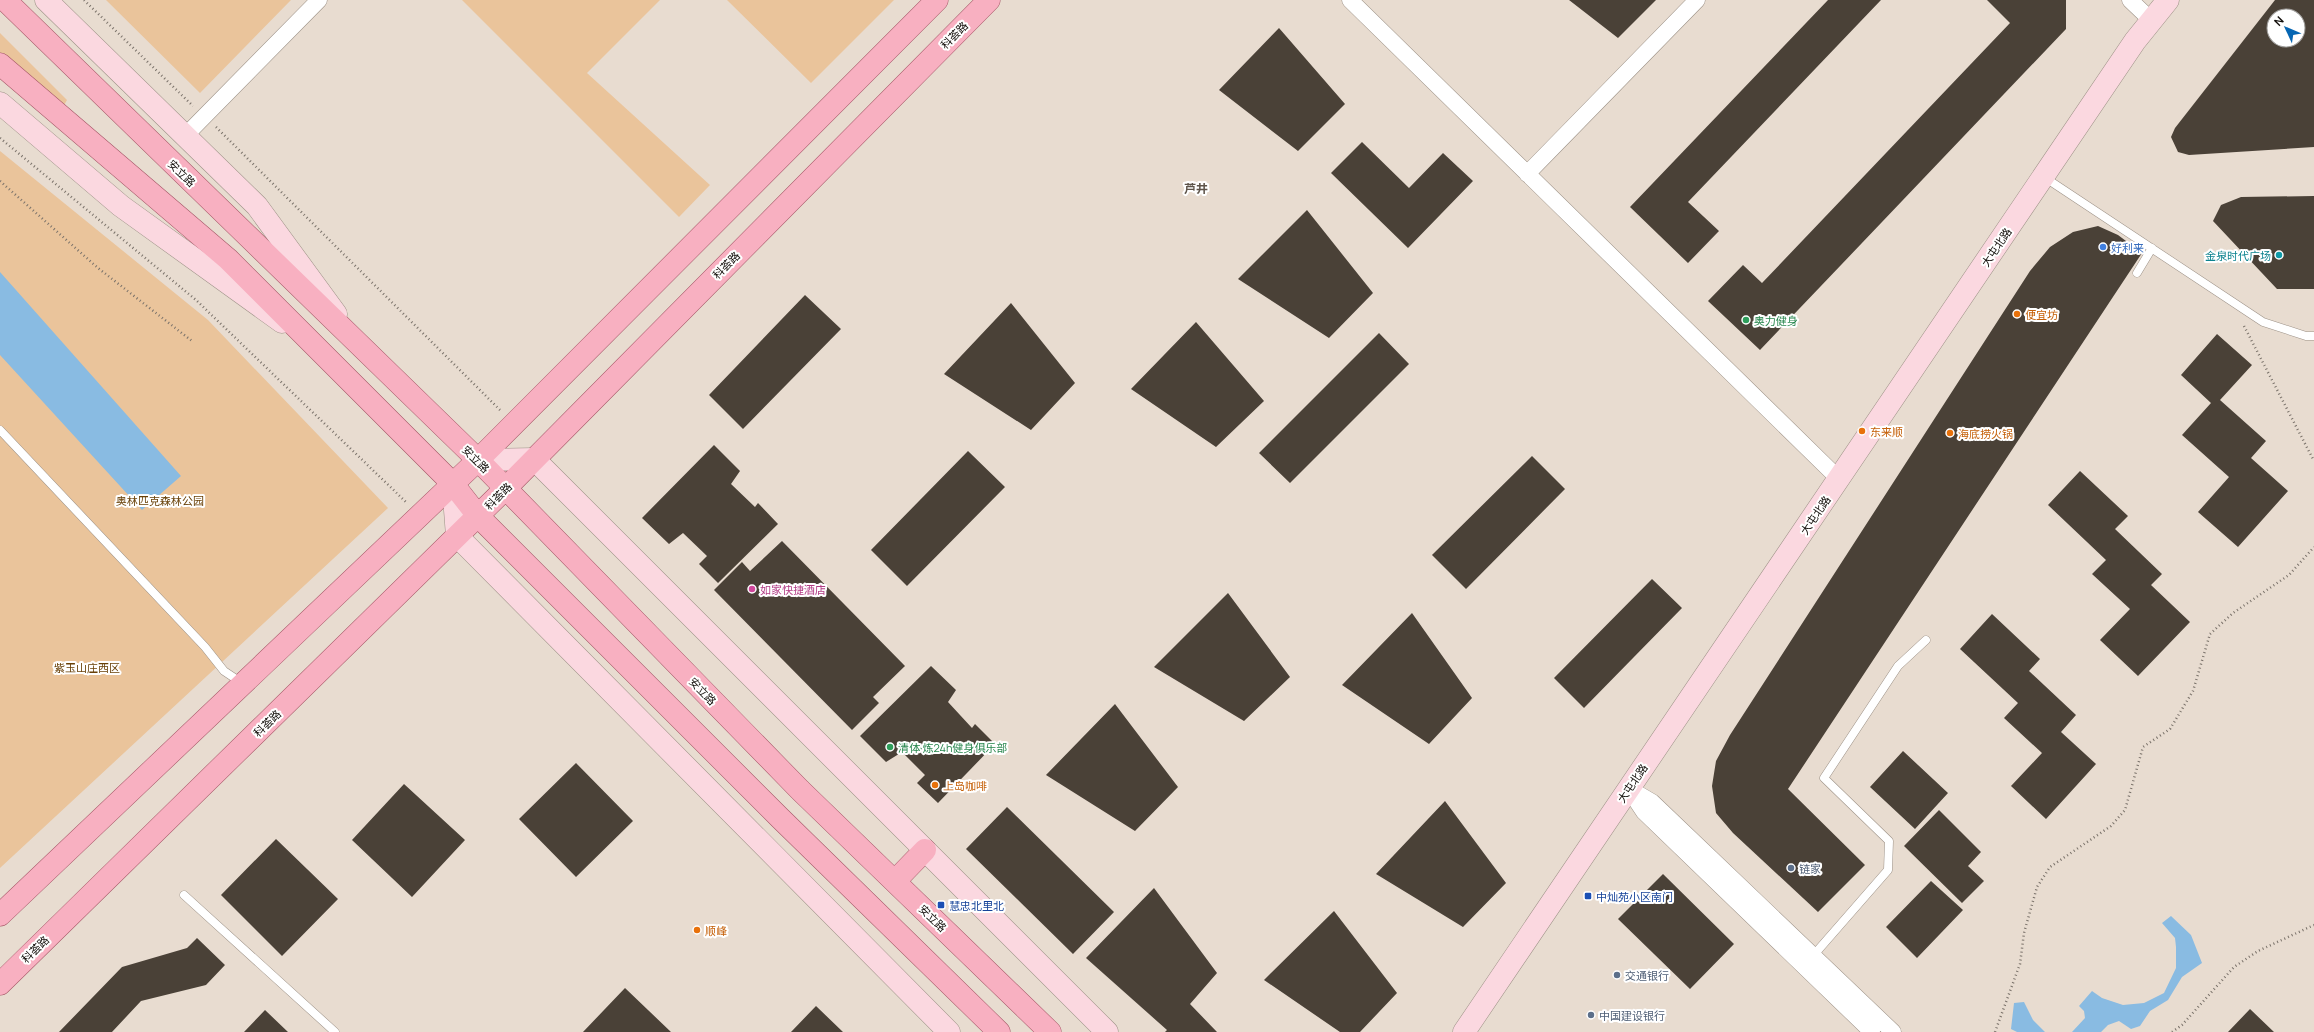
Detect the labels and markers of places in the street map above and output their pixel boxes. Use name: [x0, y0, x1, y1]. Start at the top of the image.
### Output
place label: 好利来: [2111, 240, 2144, 255]
marker: 好利来: [2098, 242, 2108, 252]
place label: 金泉时代广场: [2205, 248, 2271, 263]
marker: 金泉时代广场: [2274, 250, 2284, 260]
place label: 便宜坊: [2025, 307, 2058, 322]
marker: 便宜坊: [2012, 309, 2022, 319]
place label: 奥力健身: [1754, 313, 1798, 328]
marker: 奥力健身: [1741, 315, 1751, 325]
place label: 东来顺: [1870, 424, 1903, 439]
marker: 东来顺: [1857, 426, 1867, 436]
place label: 海底捞火锅: [1958, 426, 2013, 441]
marker: 海底捞火锅: [1945, 428, 1955, 438]
place label: 如家快捷酒店: [760, 582, 826, 597]
marker: 如家快捷酒店: [747, 584, 757, 594]
place label: 清体·炼24h健身俱乐部: [898, 740, 1008, 755]
marker: 清体·炼24h健身俱乐部: [885, 742, 895, 752]
place label: 上岛咖啡: [943, 778, 987, 793]
marker: 上岛咖啡: [930, 780, 940, 790]
place label: 链家: [1799, 861, 1821, 876]
marker: 链家: [1786, 863, 1796, 873]
place label: 中灿苑小区南门: [1596, 889, 1673, 904]
marker: 中灿苑小区南门: [1583, 891, 1593, 901]
place label: 慧忠北里北: [949, 898, 1004, 913]
marker: 慧忠北里北: [936, 900, 946, 910]
place label: 顺峰: [705, 923, 727, 938]
marker: 顺峰: [692, 925, 702, 935]
place label: 交通银行: [1625, 968, 1669, 983]
marker: 交通银行: [1612, 970, 1622, 980]
place label: 中国建设银行: [1599, 1008, 1665, 1023]
marker: 中国建设银行: [1586, 1010, 1596, 1020]

